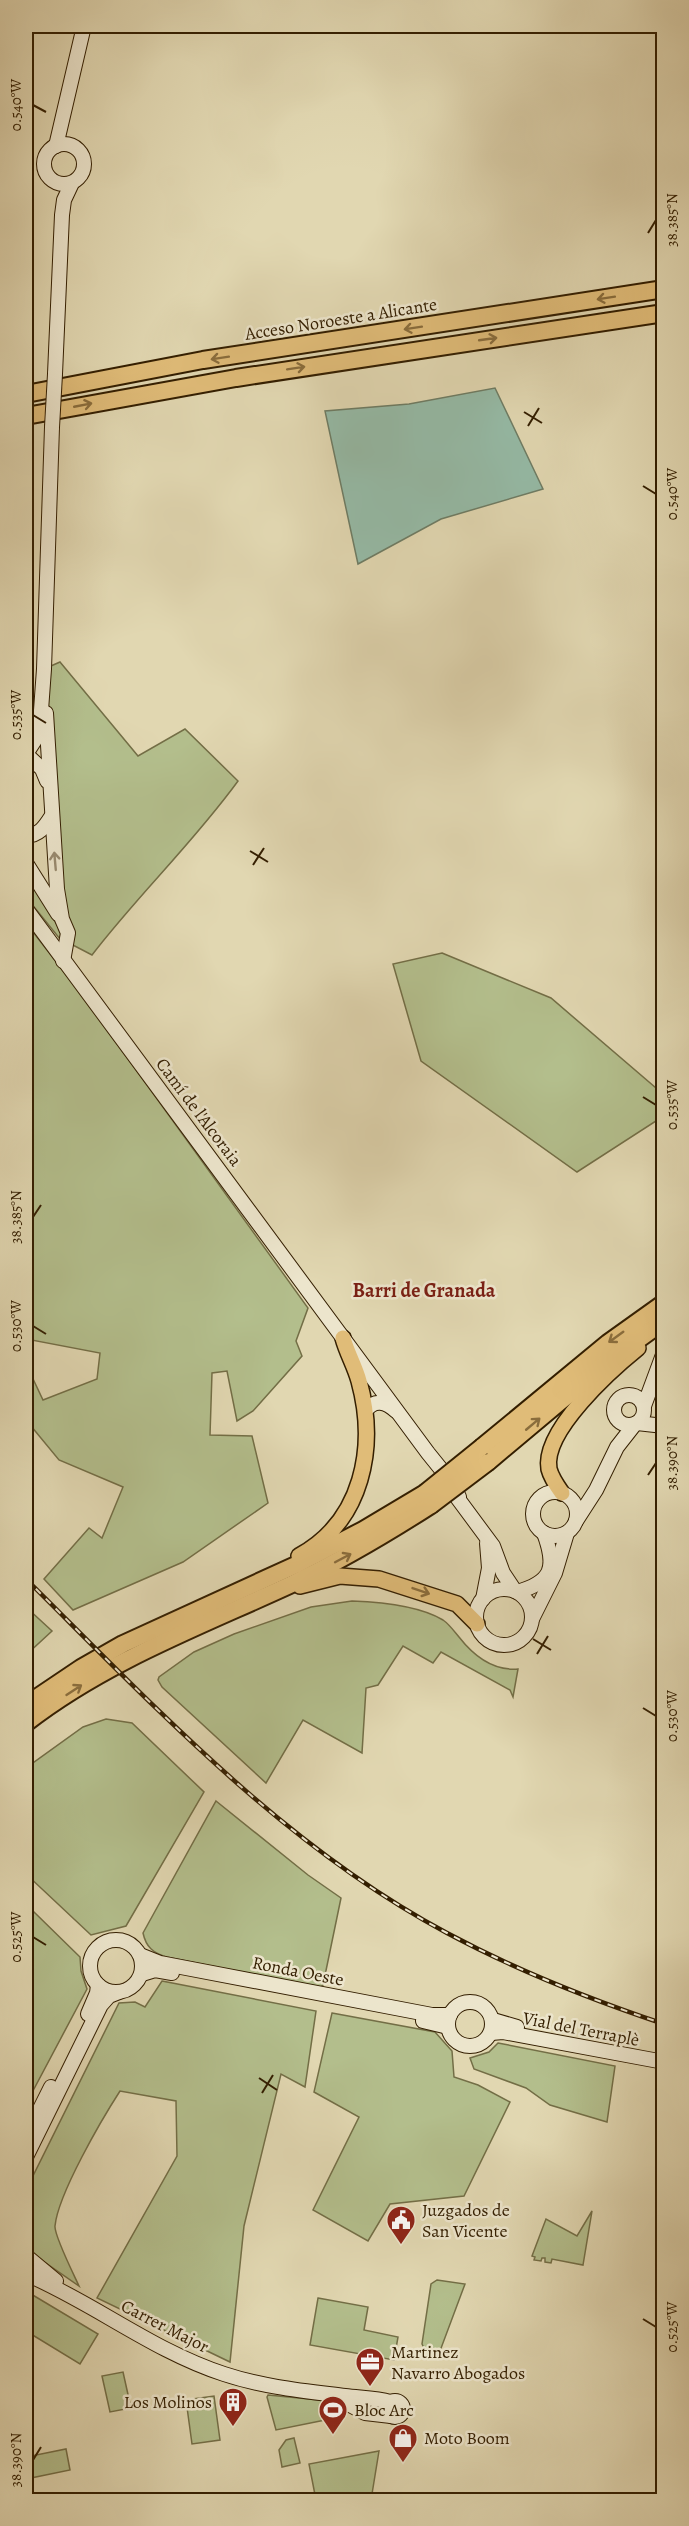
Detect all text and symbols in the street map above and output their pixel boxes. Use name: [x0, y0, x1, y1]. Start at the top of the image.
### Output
text: 0.540°W: [6, 79, 26, 131]
text: 38.385°N: [662, 193, 682, 247]
street label: Acceso Noroeste a Alicante: [242, 292, 439, 346]
one-way arrow: [596, 293, 616, 304]
one-way arrow: [404, 322, 423, 333]
one-way arrow: [478, 333, 498, 344]
one-way arrow: [211, 352, 231, 363]
one-way arrow: [285, 363, 305, 374]
one-way arrow: [73, 399, 92, 410]
text: 0.540°W: [662, 468, 682, 520]
text: 0.535°W: [6, 690, 26, 740]
one-way arrow: [49, 852, 60, 872]
street label: Camí de l'Alcoraia: [150, 1053, 248, 1172]
text: 0.535°W: [662, 1080, 682, 1130]
text: 38.385°N: [6, 1190, 26, 1244]
district label: Barri de Granada: [352, 1277, 496, 1304]
text: 0.530°W: [6, 1300, 26, 1352]
one-way arrow: [608, 1330, 624, 1343]
one-way arrow: [525, 1417, 540, 1431]
text: 38.390°N: [662, 1436, 682, 1490]
one-way arrow: [334, 1552, 351, 1564]
one-way arrow: [411, 1586, 430, 1597]
one-way arrow: [65, 1683, 82, 1695]
text: 0.530°W: [662, 1690, 682, 1742]
text: 0.525°W: [6, 1911, 26, 1963]
street label: Ronda Oeste: [250, 1950, 346, 1992]
street label: Vial del Terraplè: [520, 2006, 641, 2052]
place label: Juzgados de San Vicente: [422, 2198, 510, 2243]
public building icon: Juzgados de San Vicente: [385, 2204, 417, 2246]
street label: Carrer Major: [117, 2294, 213, 2358]
text: 0.525°W: [662, 2301, 682, 2353]
place label: Martinez Navarro Abogados: [391, 2340, 525, 2385]
office icon: Martinez Navarro Abogados: [354, 2346, 386, 2388]
building icon: Los Molinos: [217, 2386, 249, 2428]
place label: Los Molinos: [124, 2390, 212, 2414]
sports icon: Bloc Arc: [317, 2394, 349, 2436]
place label: Bloc Arc: [354, 2398, 414, 2422]
shop icon: Moto Boom: [387, 2422, 419, 2464]
place label: Moto Boom: [424, 2426, 510, 2450]
text: 38.390°N: [6, 2433, 26, 2487]

